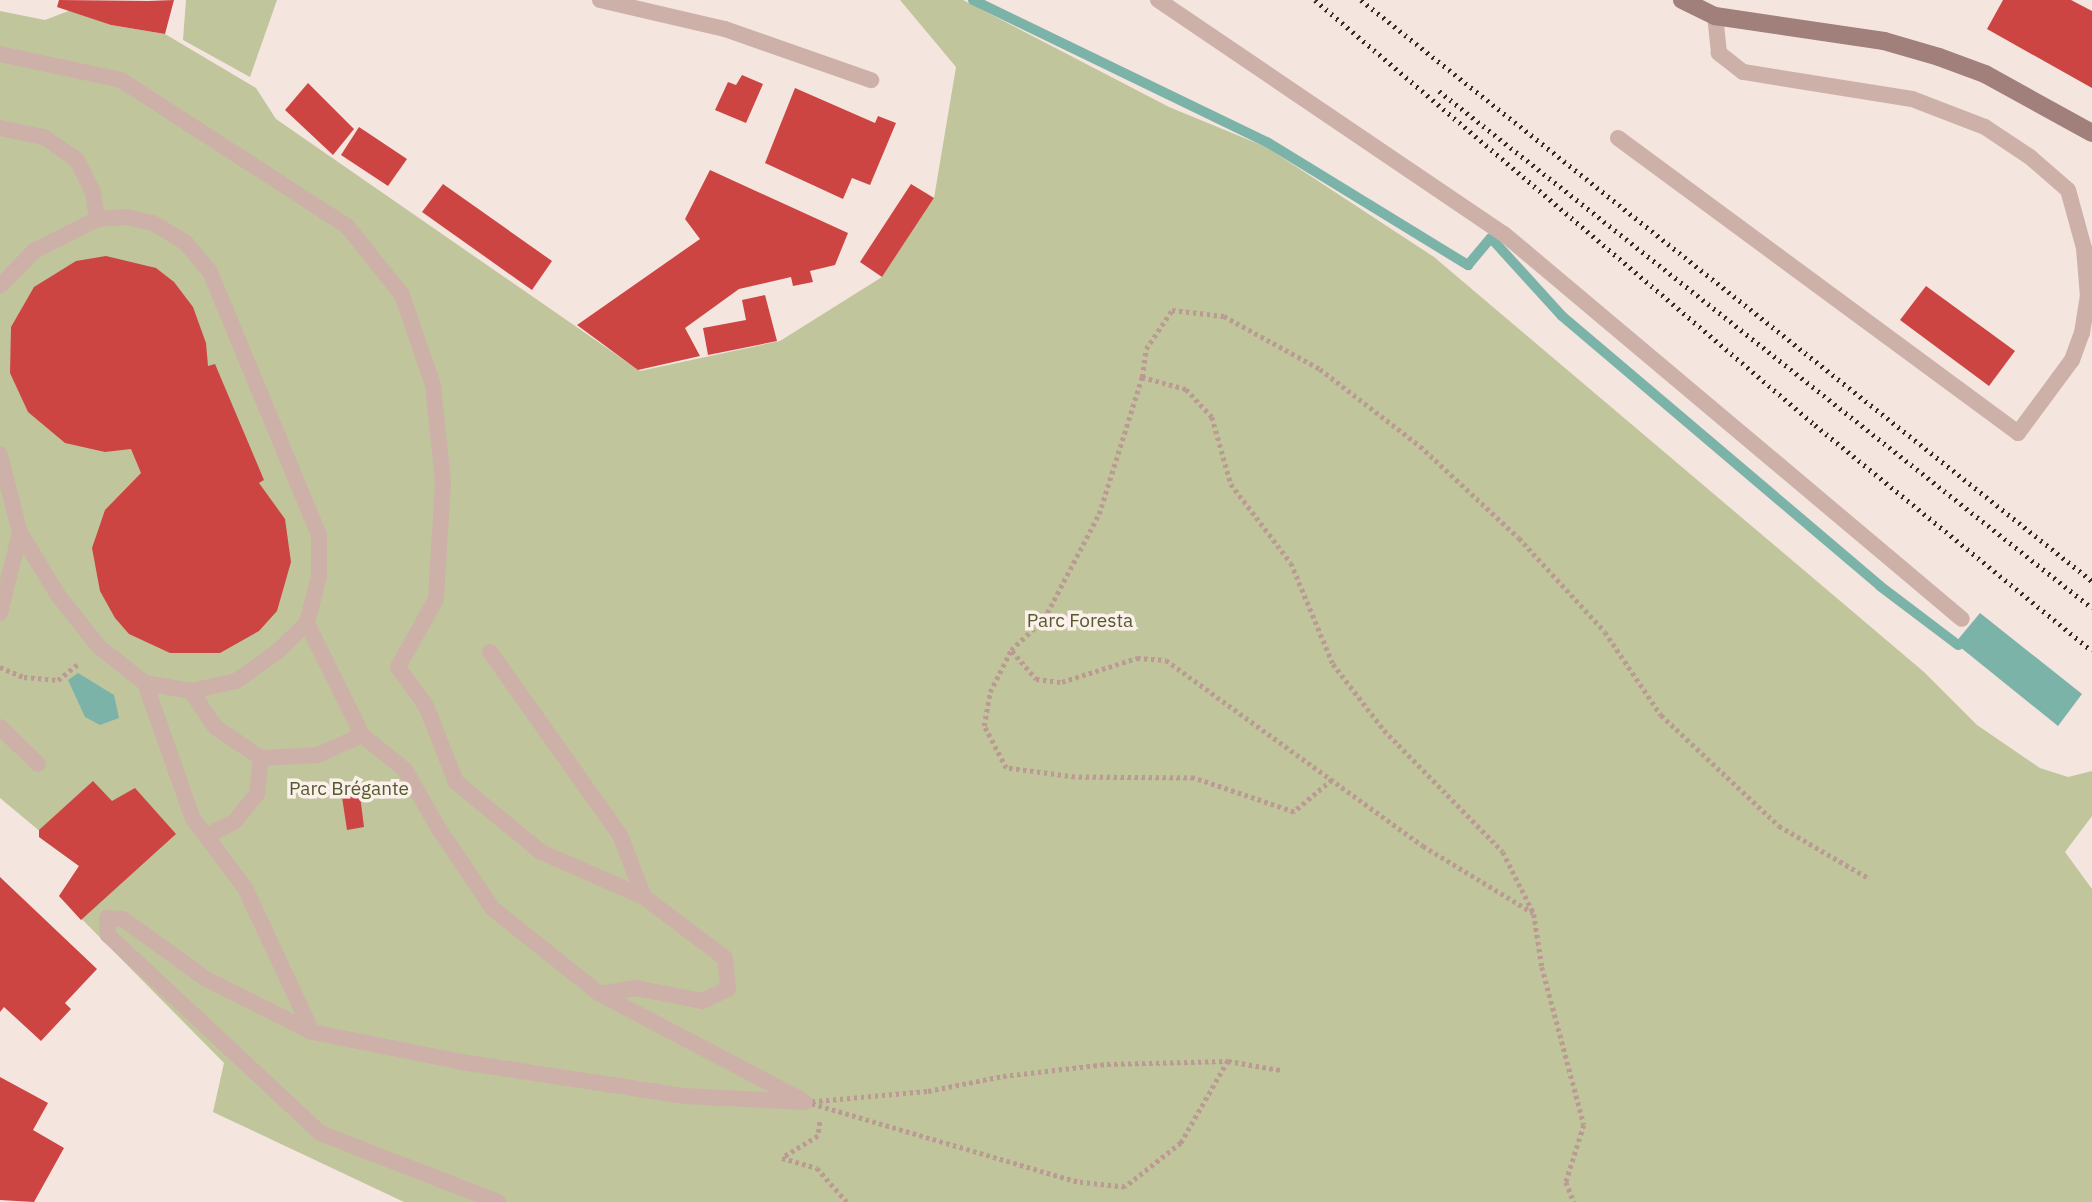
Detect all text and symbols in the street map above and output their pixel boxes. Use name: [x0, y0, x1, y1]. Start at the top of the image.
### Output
park label: Parc Foresta: [1027, 610, 1133, 632]
park label: Parc Brégante: [289, 778, 409, 800]

